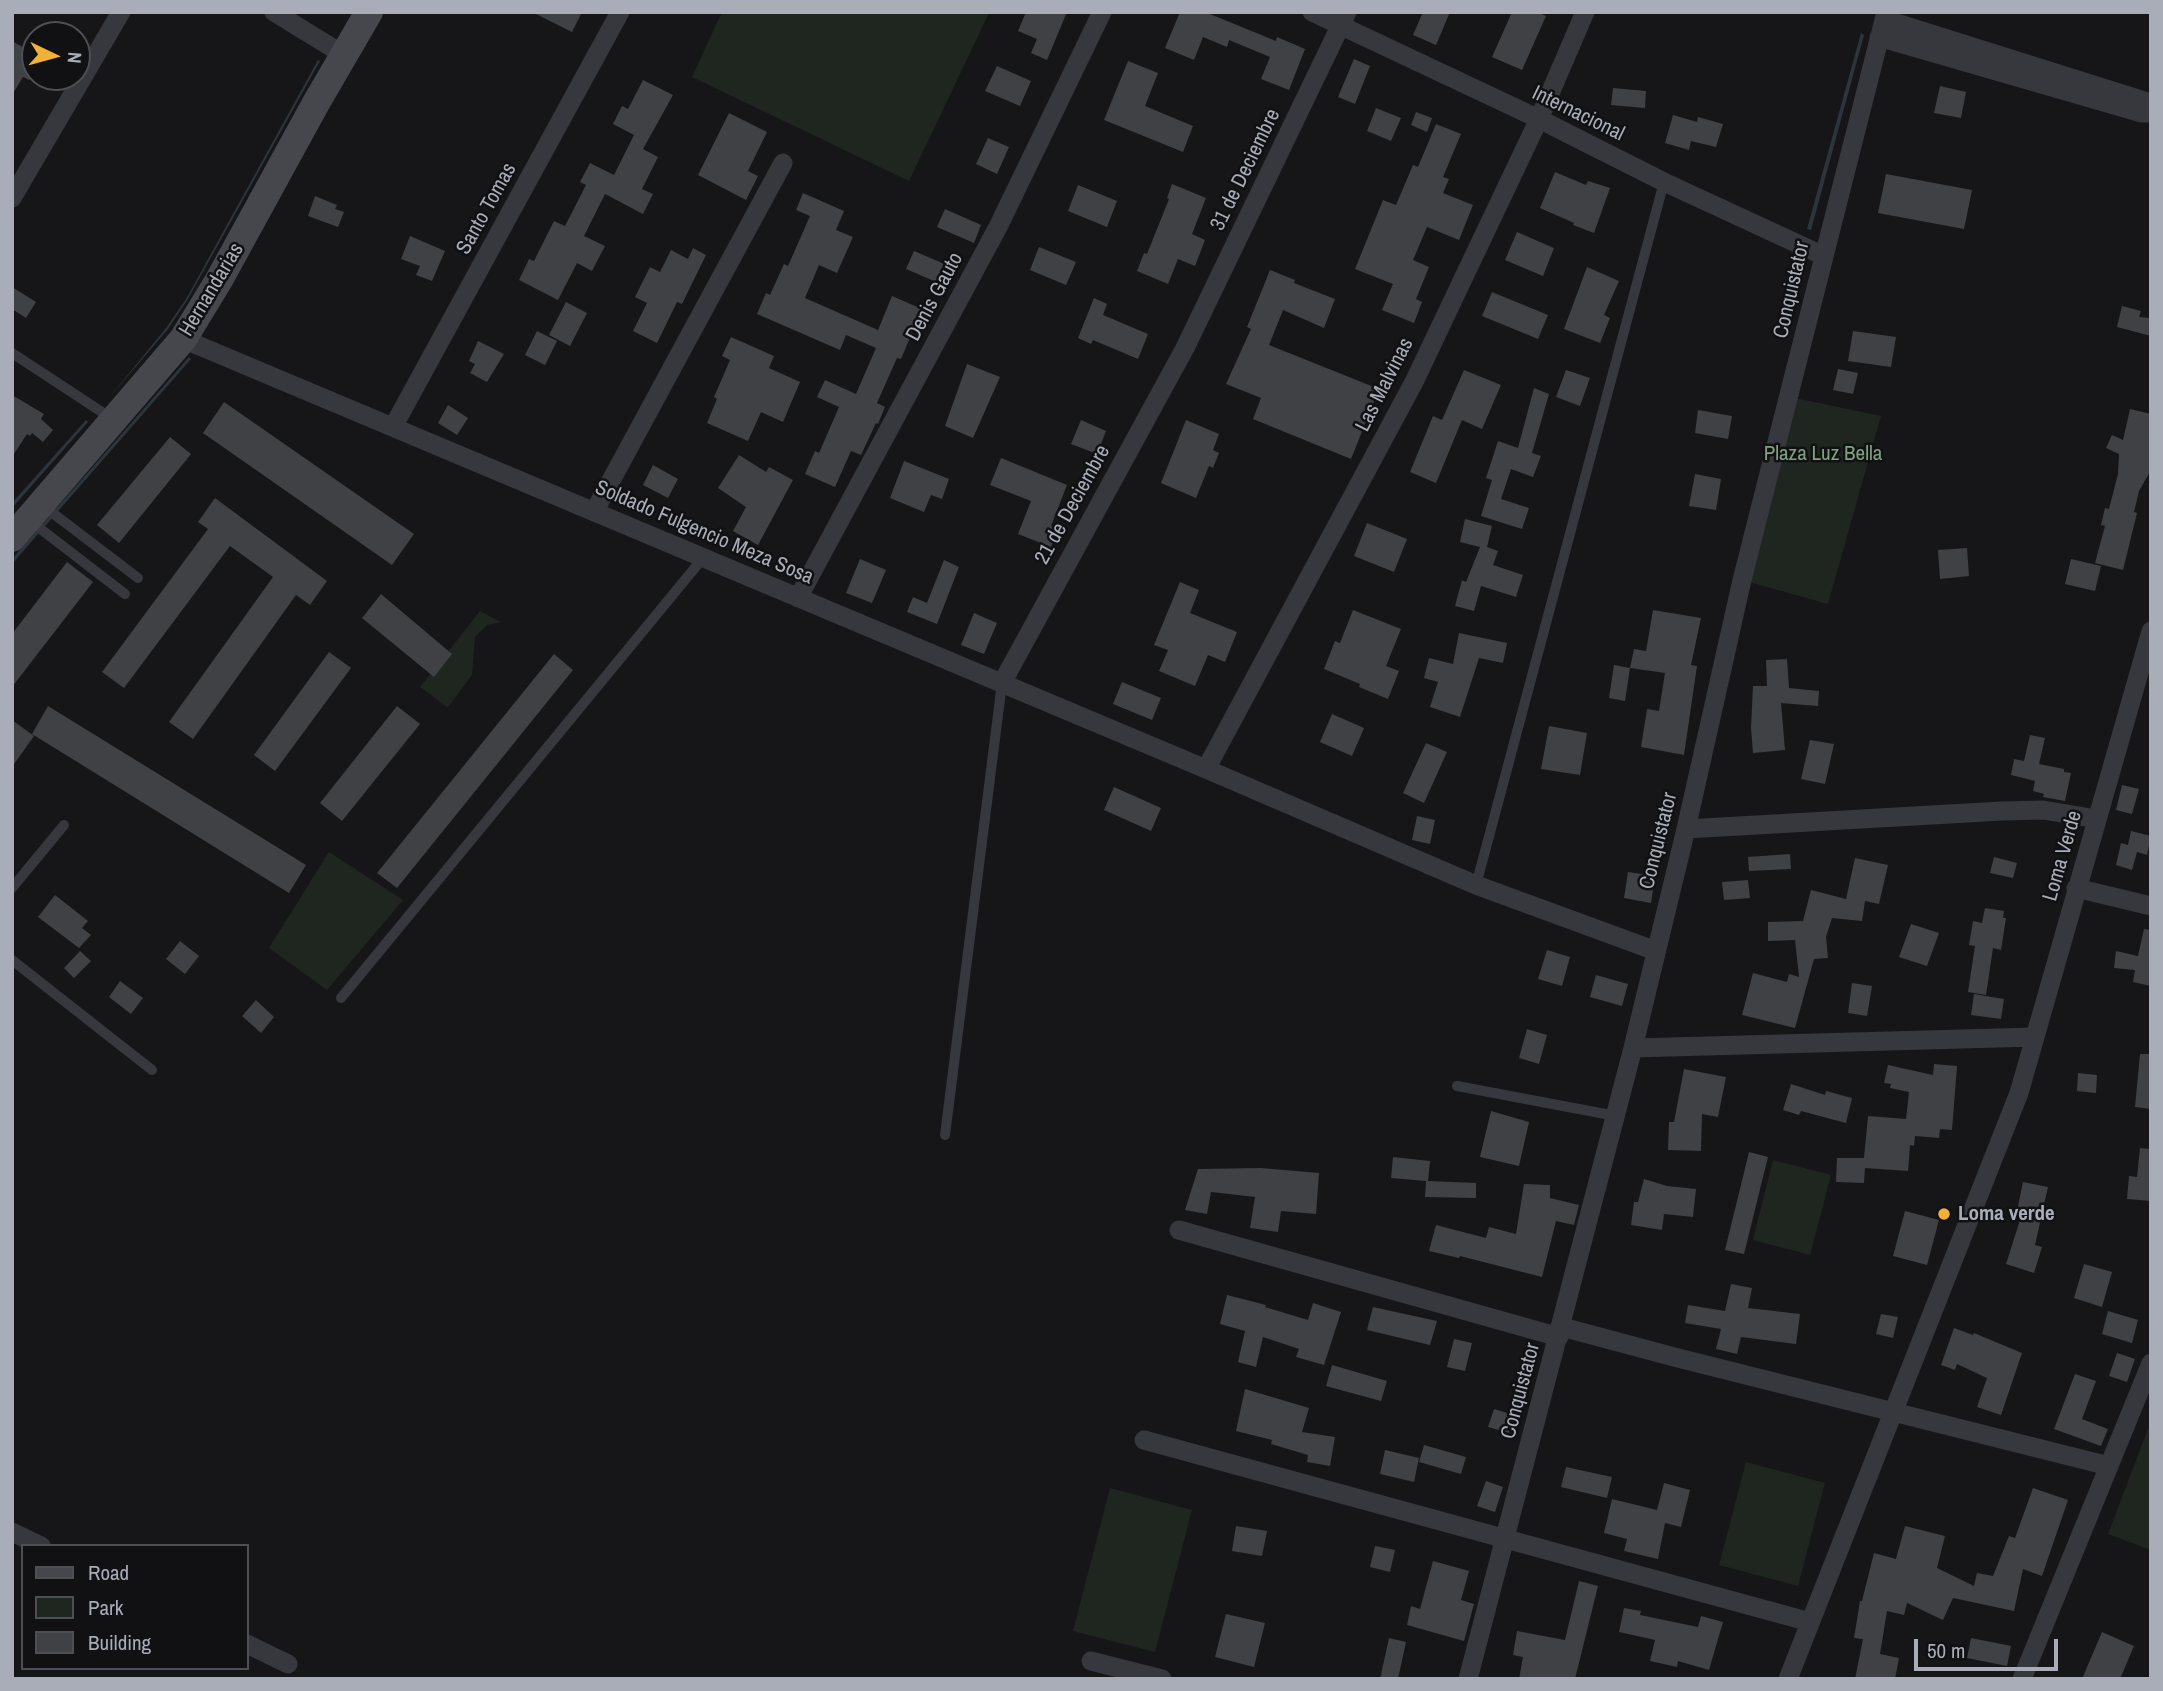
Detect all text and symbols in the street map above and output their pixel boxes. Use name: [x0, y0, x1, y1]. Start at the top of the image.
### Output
north arrow: [21, 21, 91, 91]
text: N: [61, 51, 88, 64]
street label: Internacional: [1528, 81, 1628, 147]
street label: 31 de Deciembre: [1206, 105, 1286, 235]
street label: Santo Tomas: [452, 159, 522, 259]
street label: Hernandarias: [174, 239, 250, 341]
street label: Conquistator: [1769, 239, 1815, 341]
street label: Denis Gauto: [901, 248, 969, 346]
street label: Las Malvinas: [1351, 334, 1419, 436]
street label: 21 de Deciembre: [1030, 441, 1116, 569]
park label: Plaza Luz Bella: [1764, 441, 1882, 467]
street label: Soldado Fulgencio Meza Sosa: [591, 476, 817, 590]
street label: Conquistator: [1635, 790, 1683, 892]
street label: Loma Verde: [2038, 808, 2088, 904]
place label: Loma verde: [1958, 1201, 2055, 1227]
marker: Loma verde: [1936, 1206, 1952, 1222]
street label: Conquistator: [1496, 1340, 1546, 1442]
legend: [21, 1544, 248, 1670]
text: Road: [88, 1558, 129, 1587]
text: Park: [88, 1593, 123, 1622]
scale bar: [1918, 1624, 2062, 1668]
text: Building: [88, 1628, 151, 1657]
text: 50 m: [1927, 1636, 1965, 1665]

